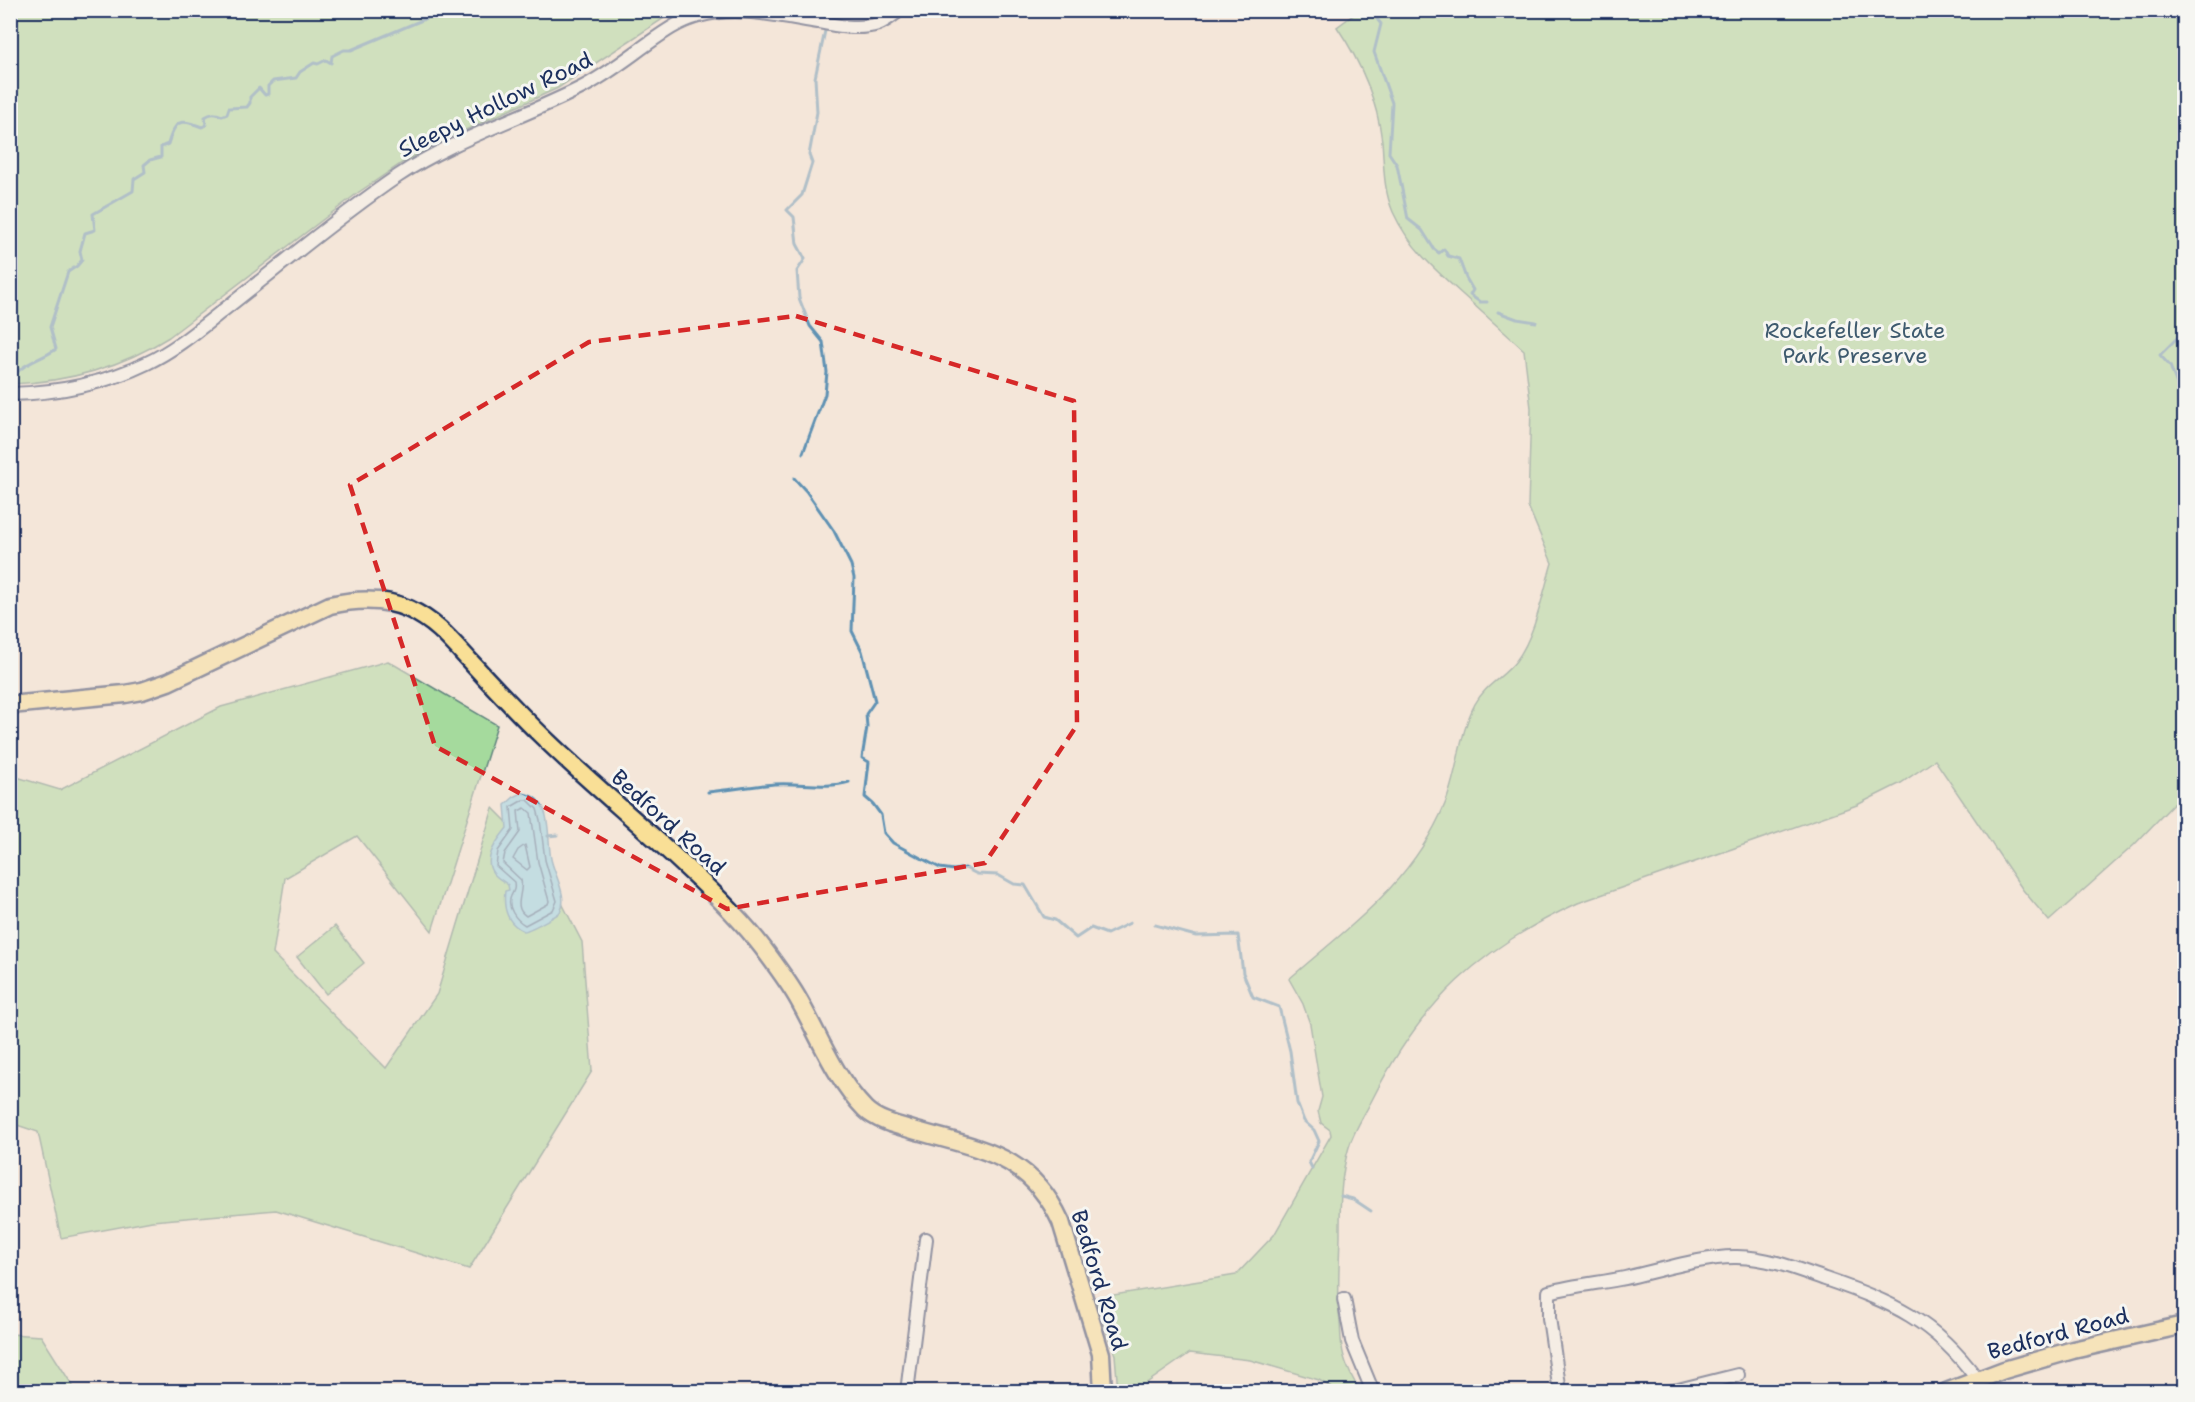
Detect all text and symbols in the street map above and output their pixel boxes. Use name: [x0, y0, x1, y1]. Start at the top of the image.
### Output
street label: Sleepy Hollow Road: [393, 45, 597, 164]
park label: Rockefeller State Park Preserve: [1765, 316, 1945, 370]
street label: Bedford Road: [605, 763, 732, 882]
street label: Bedford Road: [1064, 1206, 1135, 1354]
street label: Bedford Road: [1984, 1301, 2132, 1366]

